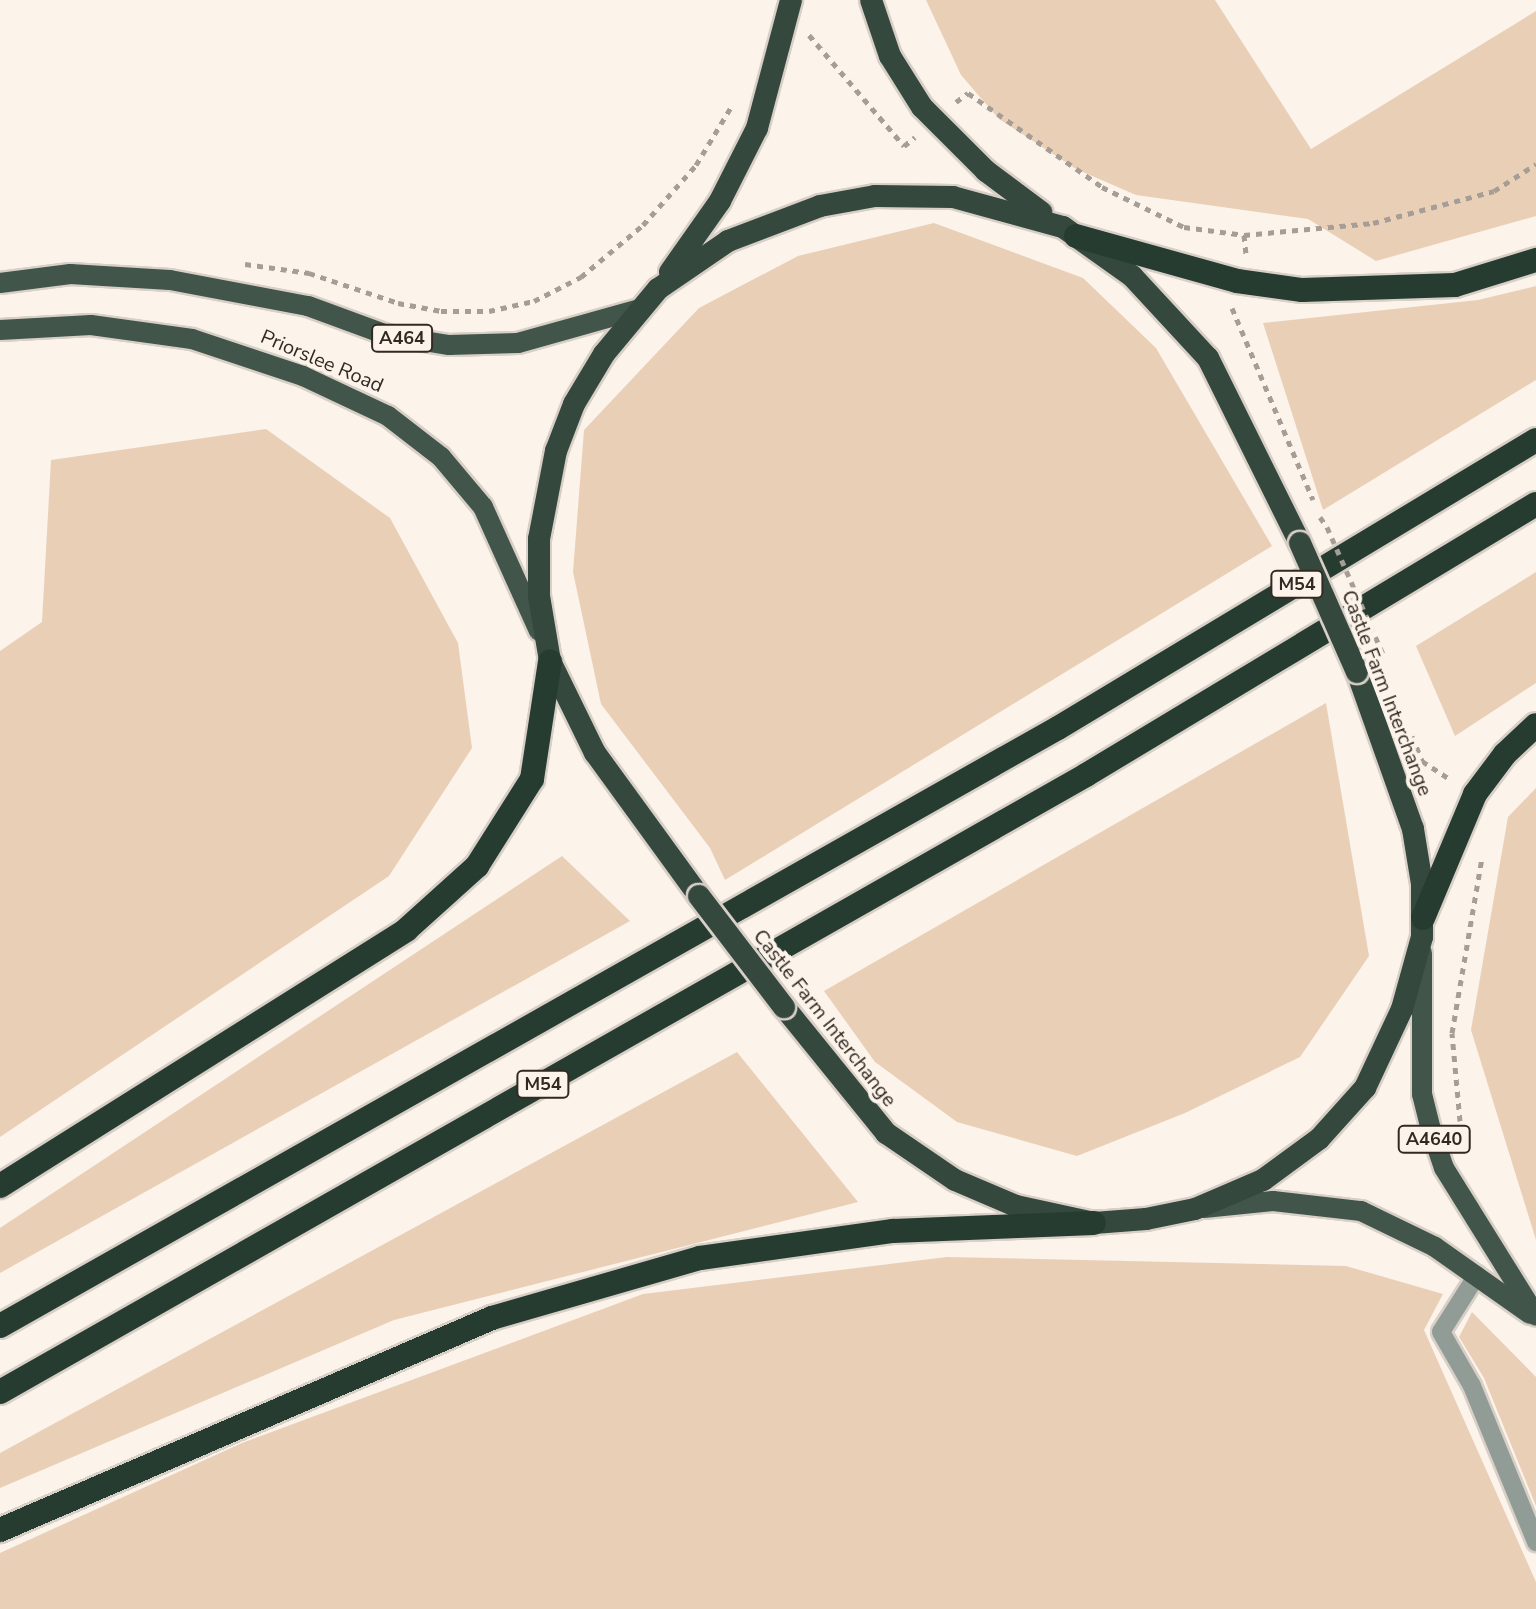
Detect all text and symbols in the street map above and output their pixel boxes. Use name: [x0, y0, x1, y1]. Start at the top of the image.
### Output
street label: Priorslee Road: [257, 324, 387, 398]
road number: A464: [370, 324, 434, 352]
road number: M54: [1269, 570, 1325, 598]
street label: Castle Farm Interchange: [1337, 587, 1437, 799]
street label: Castle Farm Interchange: [748, 925, 902, 1111]
road number: M54: [515, 1070, 571, 1098]
road number: A4640: [1396, 1125, 1472, 1153]

